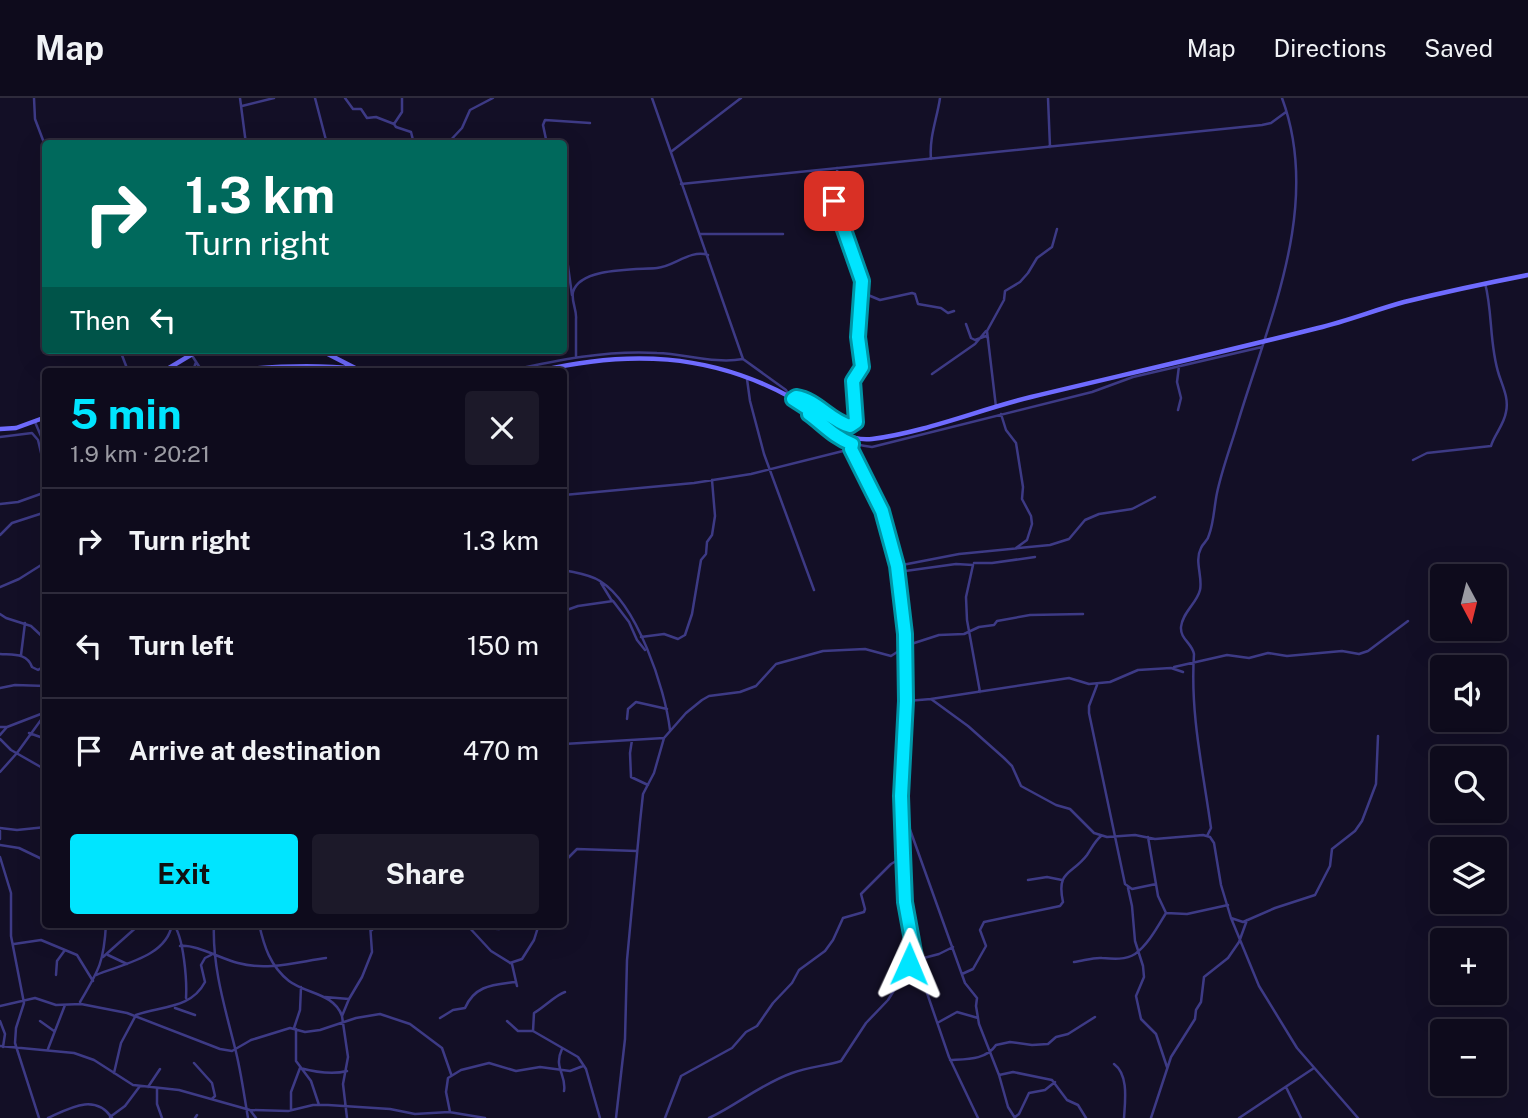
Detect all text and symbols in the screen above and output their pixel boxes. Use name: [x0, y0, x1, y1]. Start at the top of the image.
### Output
text: Map: [35, 29, 104, 67]
text: Map: [1187, 34, 1236, 62]
text: Directions: [1274, 34, 1386, 62]
text: Saved: [1424, 34, 1493, 62]
text: 1.3 km: [185, 166, 335, 224]
icon: right: [70, 168, 161, 259]
pin: [804, 171, 864, 231]
icon: arrive: [815, 182, 853, 220]
text: Turn right: [185, 225, 330, 262]
icon: left: [144, 301, 182, 339]
text: Then: [70, 305, 130, 336]
text: 5 min: [70, 389, 182, 438]
button: close: [465, 391, 539, 465]
text: 1.9 km · 20:21: [70, 440, 210, 467]
icon: right: [70, 522, 108, 560]
text: Turn right: [129, 525, 251, 556]
text: 1.3 km: [463, 525, 539, 556]
north arrow: [1430, 564, 1507, 640]
map controls: [1430, 564, 1507, 1096]
icon: left: [70, 627, 108, 665]
text: Turn left: [129, 630, 234, 661]
text: 150 m: [467, 630, 539, 661]
button: sound: [1430, 655, 1507, 732]
icon: arrive: [70, 732, 108, 770]
text: Arrive at destination: [129, 735, 381, 766]
text: 470 m: [463, 735, 539, 766]
button: search: [1430, 746, 1507, 823]
button: Exit: [70, 834, 298, 914]
button: Share: [312, 834, 539, 914]
button: layers: [1430, 837, 1507, 914]
position arrow: [872, 927, 946, 1001]
button: +: [1430, 928, 1507, 1005]
button: −: [1430, 1019, 1507, 1096]

